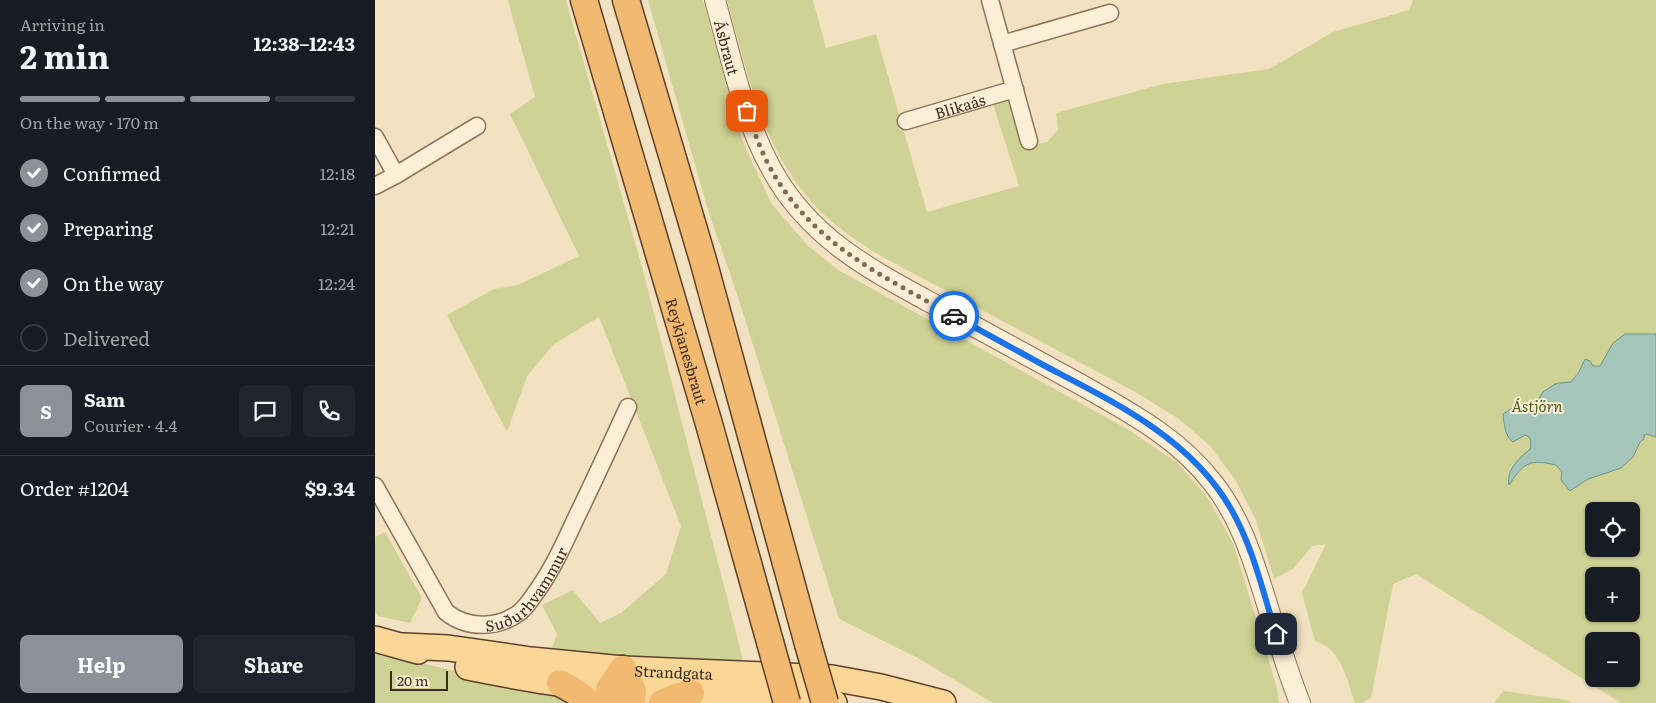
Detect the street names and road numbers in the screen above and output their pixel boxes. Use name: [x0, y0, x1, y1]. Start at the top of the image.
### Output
street label: Ásbraut: [709, 17, 746, 78]
street label: Blikaás: [932, 87, 988, 124]
street label: Reykjanesbraut: [661, 295, 714, 407]
street label: Suðurhvammur: [484, 543, 572, 636]
street label: Strandgata: [634, 658, 714, 684]

